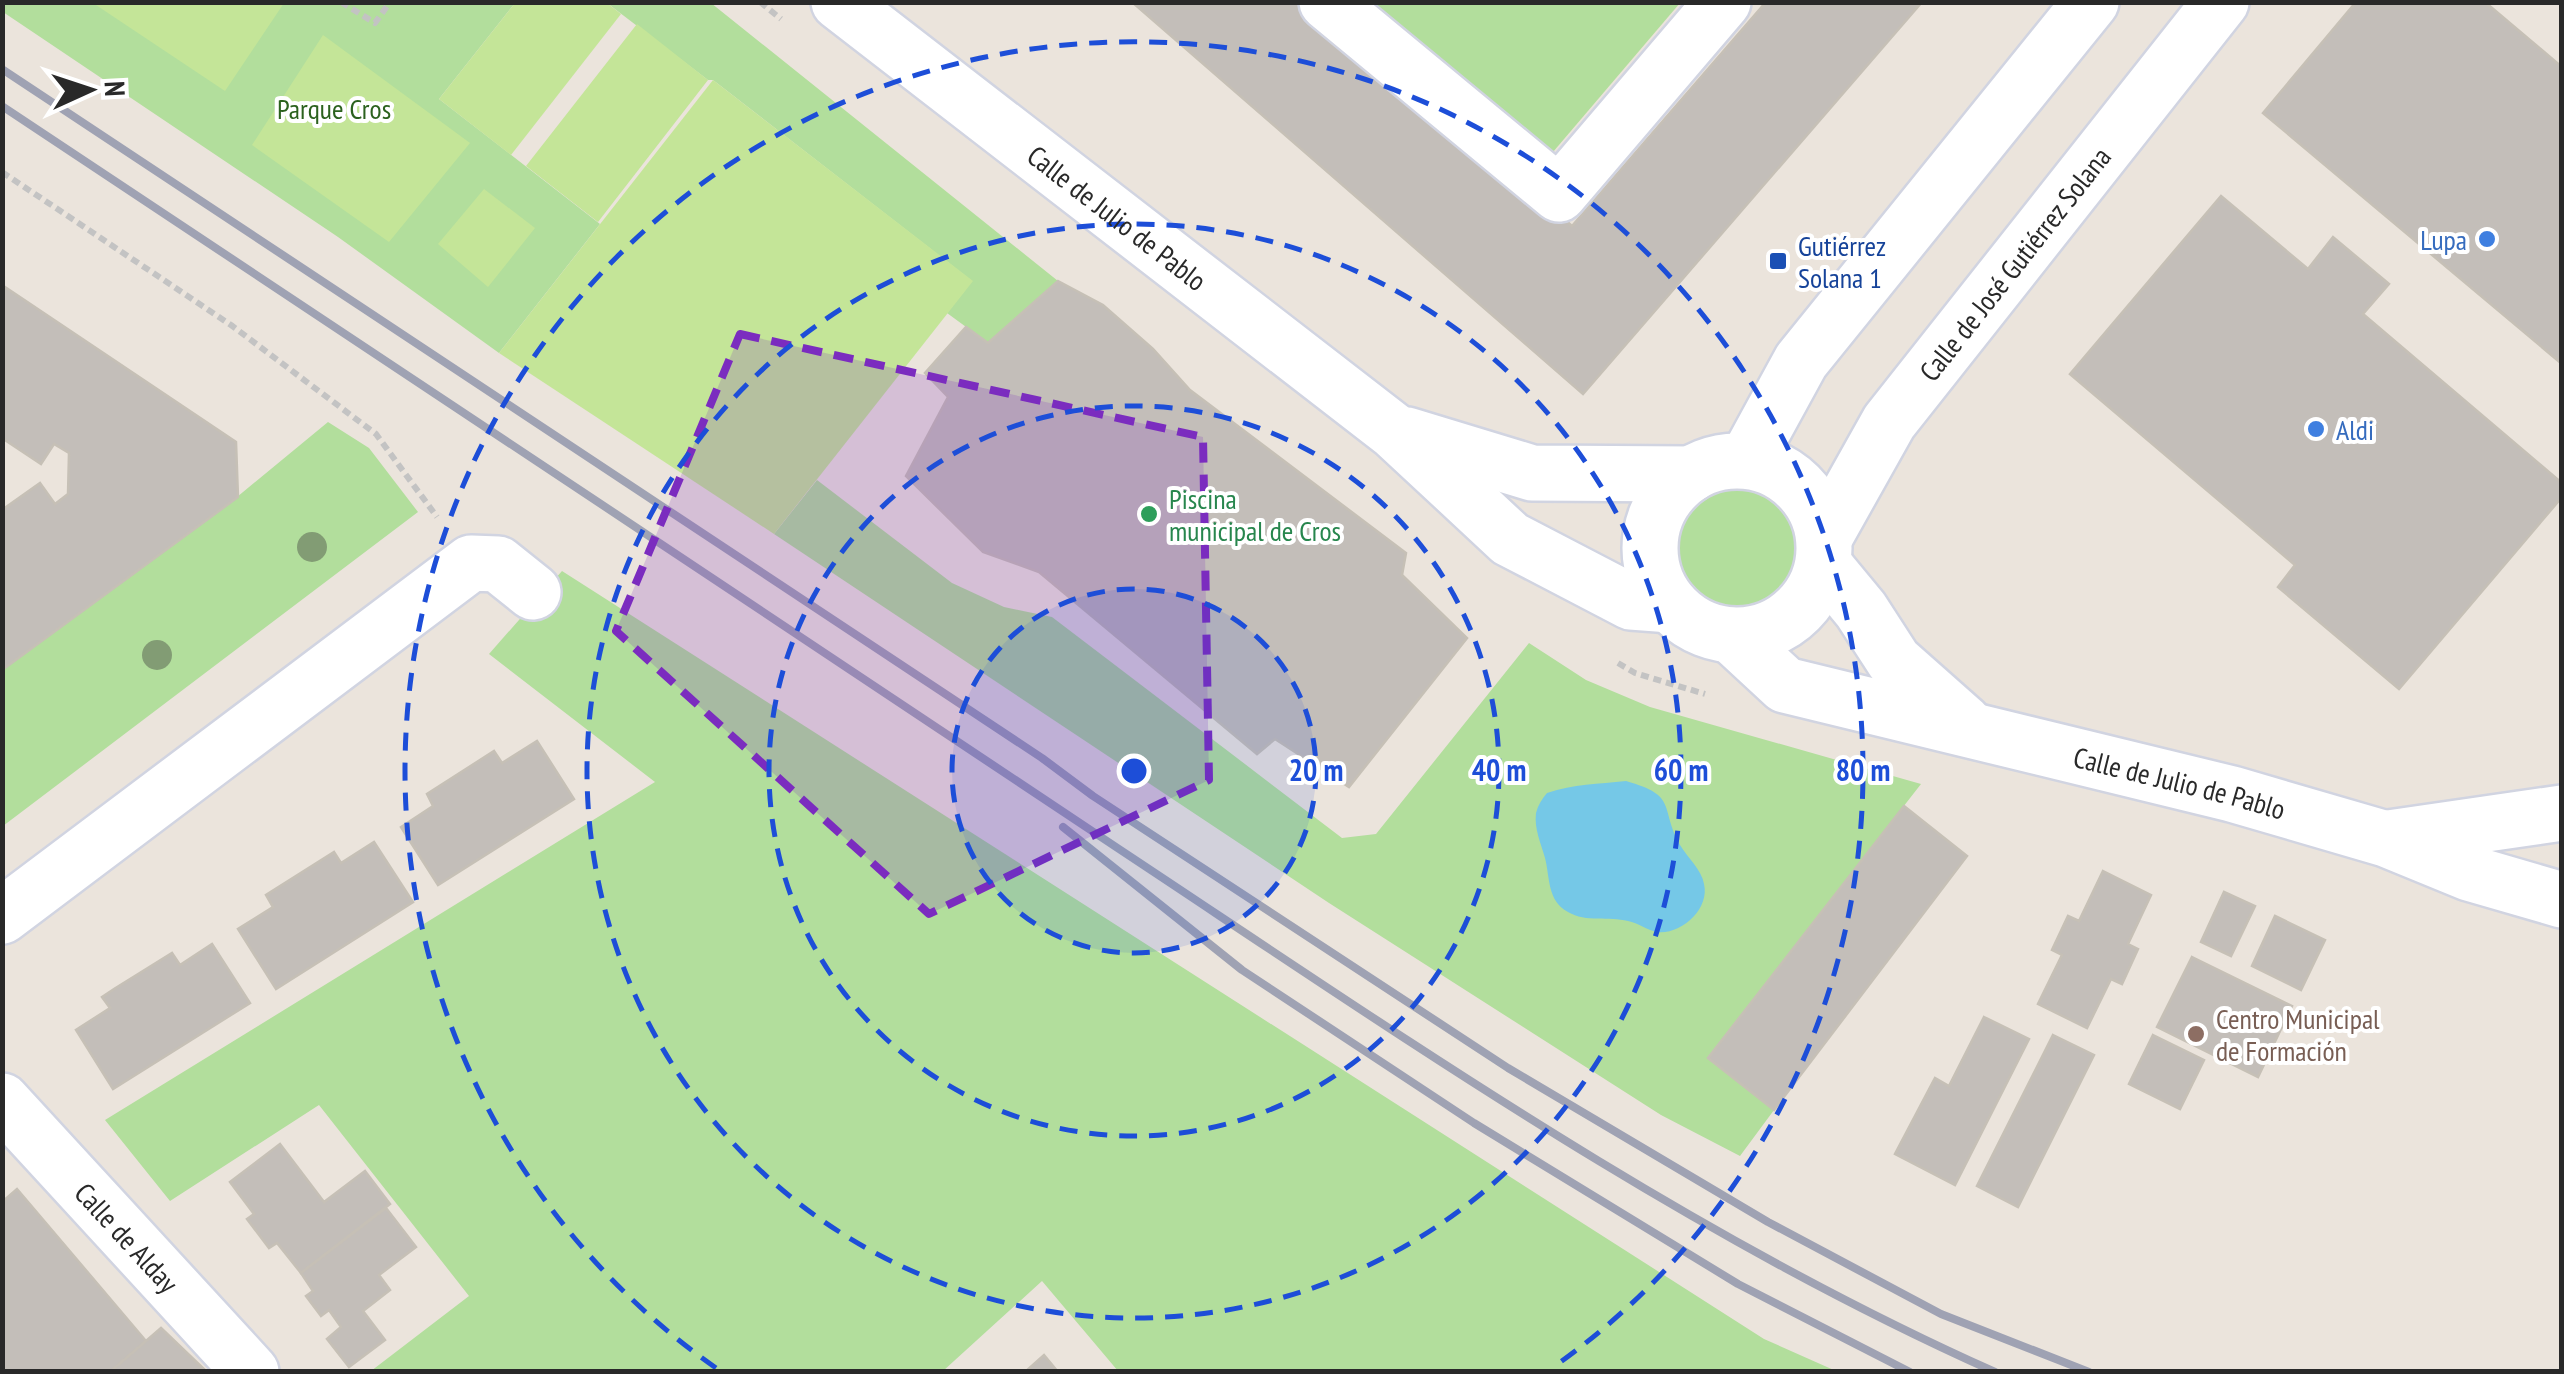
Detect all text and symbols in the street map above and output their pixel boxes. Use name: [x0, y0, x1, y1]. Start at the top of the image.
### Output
north arrow: [40, 40, 140, 140]
text: N: [97, 80, 134, 97]
park label: Parque Cros: [277, 90, 391, 127]
street label: Calle de Julio de Pablo: [1020, 136, 1215, 298]
street label: Calle de José Gutiérrez Solana: [1910, 139, 2118, 388]
place label: Lupa: [2420, 221, 2467, 258]
place label: Gutiérrez Solana 1: [1798, 227, 1886, 296]
marker: Lupa: [2476, 228, 2498, 250]
marker: Gutiérrez Solana 1: [1767, 250, 1789, 272]
place label: Aldi: [2336, 411, 2374, 448]
marker: Aldi: [2305, 418, 2327, 440]
place label: Piscina municipal de Cros: [1169, 480, 1341, 549]
marker: Piscina municipal de Cros: [1138, 503, 1160, 525]
street label: Calle de Julio de Pablo: [2070, 738, 2290, 827]
text: 20 m: [1289, 750, 1343, 789]
text: 40 m: [1472, 750, 1526, 789]
text: 60 m: [1654, 750, 1708, 789]
text: 80 m: [1836, 750, 1890, 789]
centre of rings: [1116, 753, 1152, 789]
place label: Centro Municipal de Formación: [2216, 1000, 2380, 1069]
marker: Centro Municipal de Formación: [2185, 1023, 2207, 1045]
street label: Calle de Alday: [67, 1174, 187, 1300]

